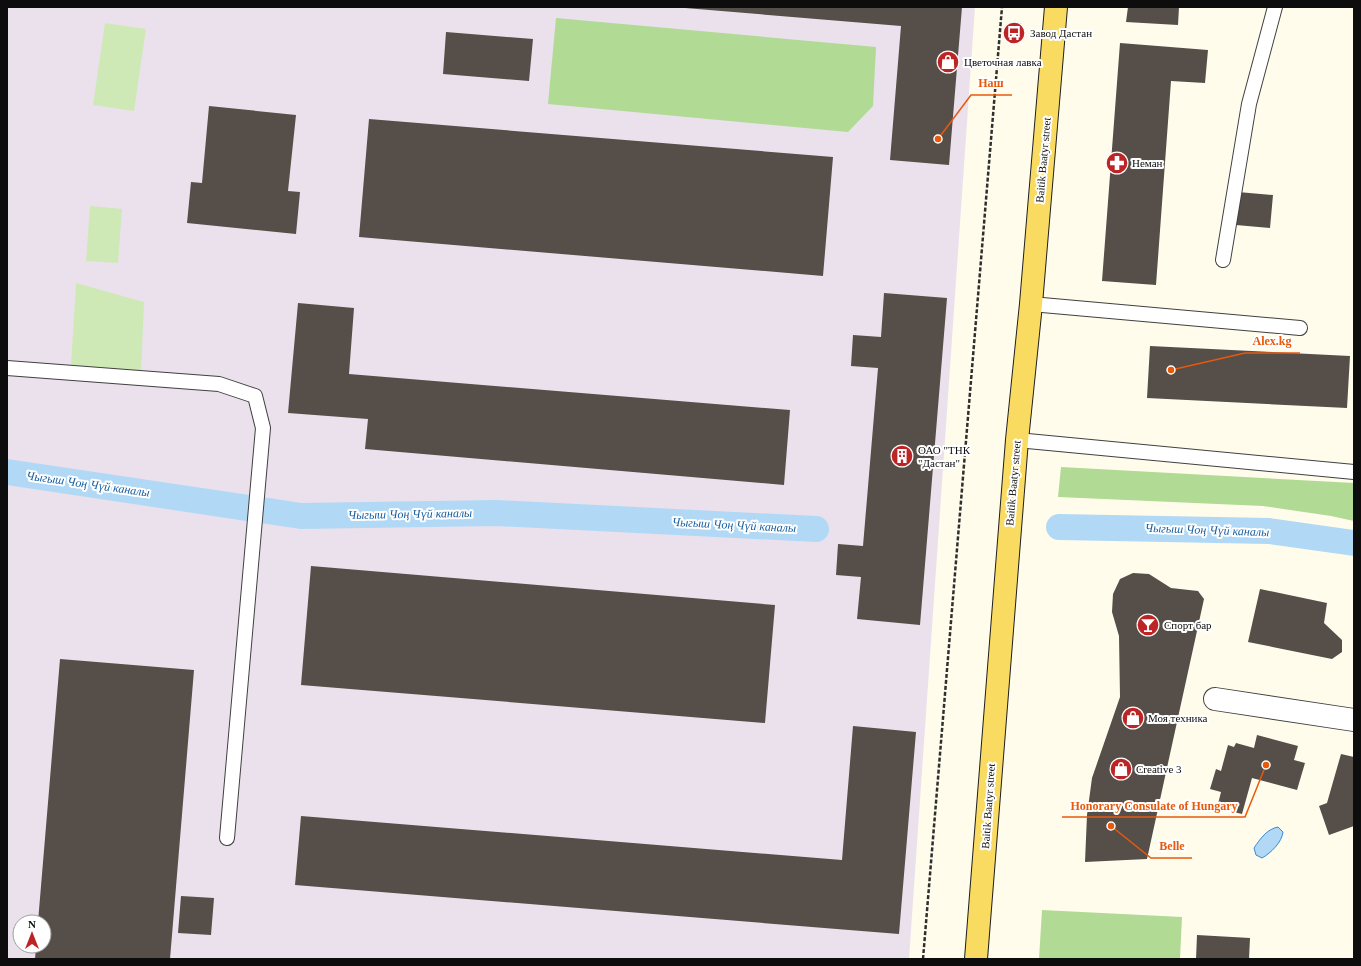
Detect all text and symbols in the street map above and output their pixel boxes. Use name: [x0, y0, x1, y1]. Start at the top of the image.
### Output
bus stop icon: Завод Дастан: [1001, 20, 1027, 46]
place label: Завод Дастан: [1030, 27, 1092, 39]
shop icon: Цветочная лавка: [935, 49, 961, 75]
place label: Цветочная лавка: [964, 56, 1042, 68]
callout: Наш: [971, 71, 1012, 95]
text: Наш: [978, 76, 1004, 90]
street label: Baitik Baatyr street: [1033, 117, 1053, 203]
pharmacy icon: Неман: [1104, 150, 1130, 176]
place label: Неман: [1132, 157, 1163, 169]
callout: Alex.kg: [1245, 329, 1300, 353]
text: Alex.kg: [1253, 334, 1292, 348]
street label: Baitik Baatyr street: [1003, 440, 1023, 526]
building icon: ОАО "ТНК "Дастан": [889, 443, 915, 469]
place label: ОАО "ТНК "Дастан": [918, 444, 971, 469]
water label: Чыгыш Чоң Чүй каналы: [25, 468, 151, 500]
water label: Чыгыш Чоң Чүй каналы: [348, 506, 472, 522]
water label: Чыгыш Чоң Чүй каналы: [672, 515, 796, 535]
water label: Чыгыш Чоң Чүй каналы: [1145, 521, 1269, 539]
bar icon: Спорт бар: [1135, 612, 1161, 638]
place label: Спорт бар: [1164, 619, 1212, 631]
shop icon: Моя техника: [1120, 705, 1146, 731]
place label: Моя техника: [1148, 712, 1208, 724]
shop icon: Creative 3: [1108, 756, 1134, 782]
street label: Baitik Baatyr street: [979, 763, 997, 849]
place label: Creative 3: [1136, 763, 1182, 775]
callout: Honorary Consulate of Hungary: [1062, 793, 1245, 817]
text: Honorary Consulate of Hungary: [1070, 799, 1238, 813]
callout: Belle: [1151, 834, 1192, 858]
text: Belle: [1159, 839, 1185, 853]
north arrow: [12, 914, 52, 954]
text: N: [28, 918, 36, 930]

